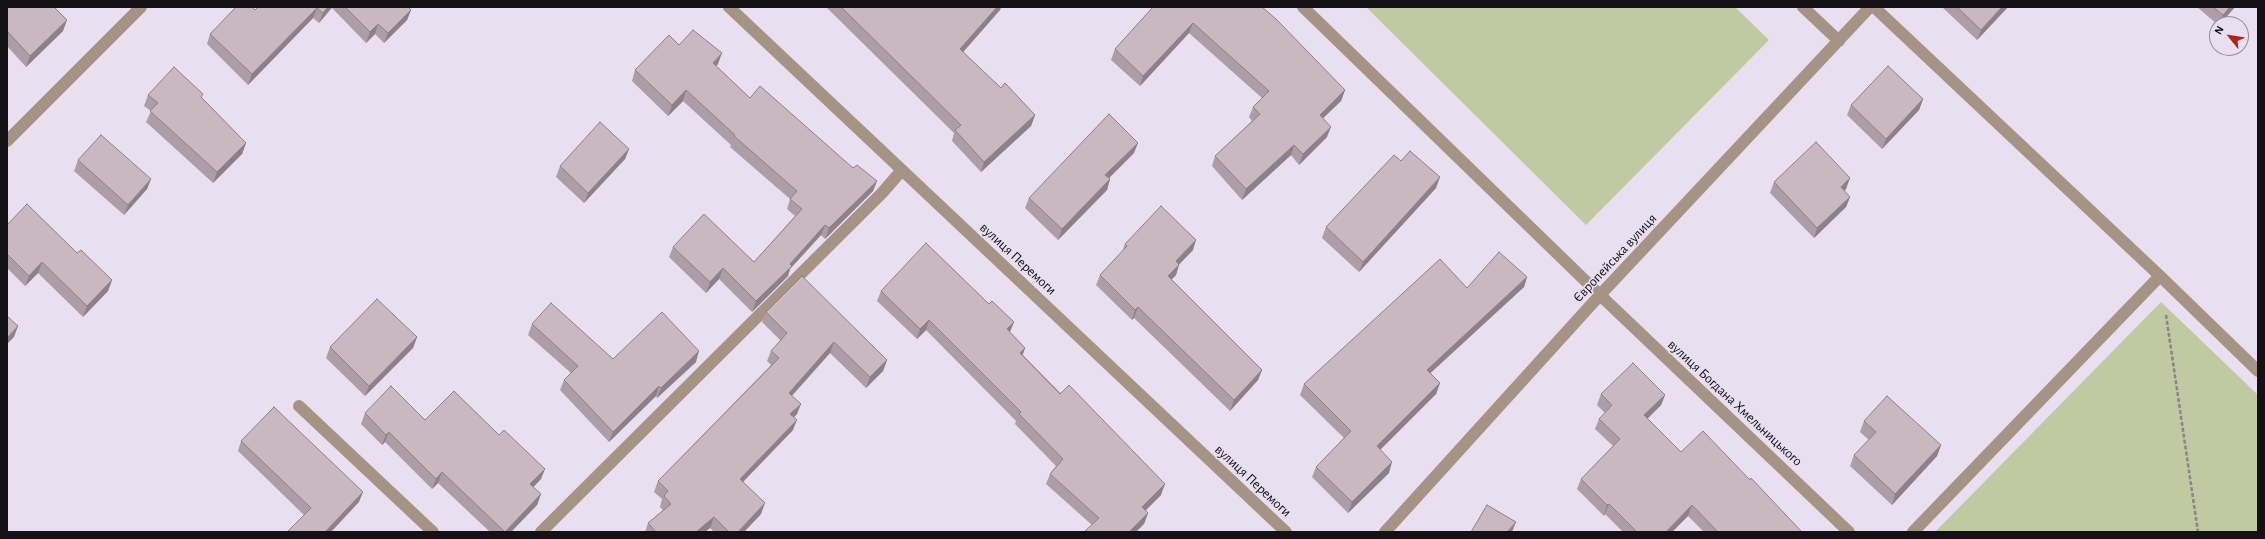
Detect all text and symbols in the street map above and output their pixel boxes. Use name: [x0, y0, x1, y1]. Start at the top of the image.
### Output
north arrow: [2209, 16, 2249, 56]
text: N: [2212, 24, 2226, 36]
street label: Європейська вулиця: [1570, 210, 1660, 306]
street label: вулиця Перемоги: [976, 219, 1060, 299]
street label: вулиця Богдана Хмельницького: [1664, 336, 1806, 470]
street label: вулиця Перемоги: [1211, 441, 1295, 521]

